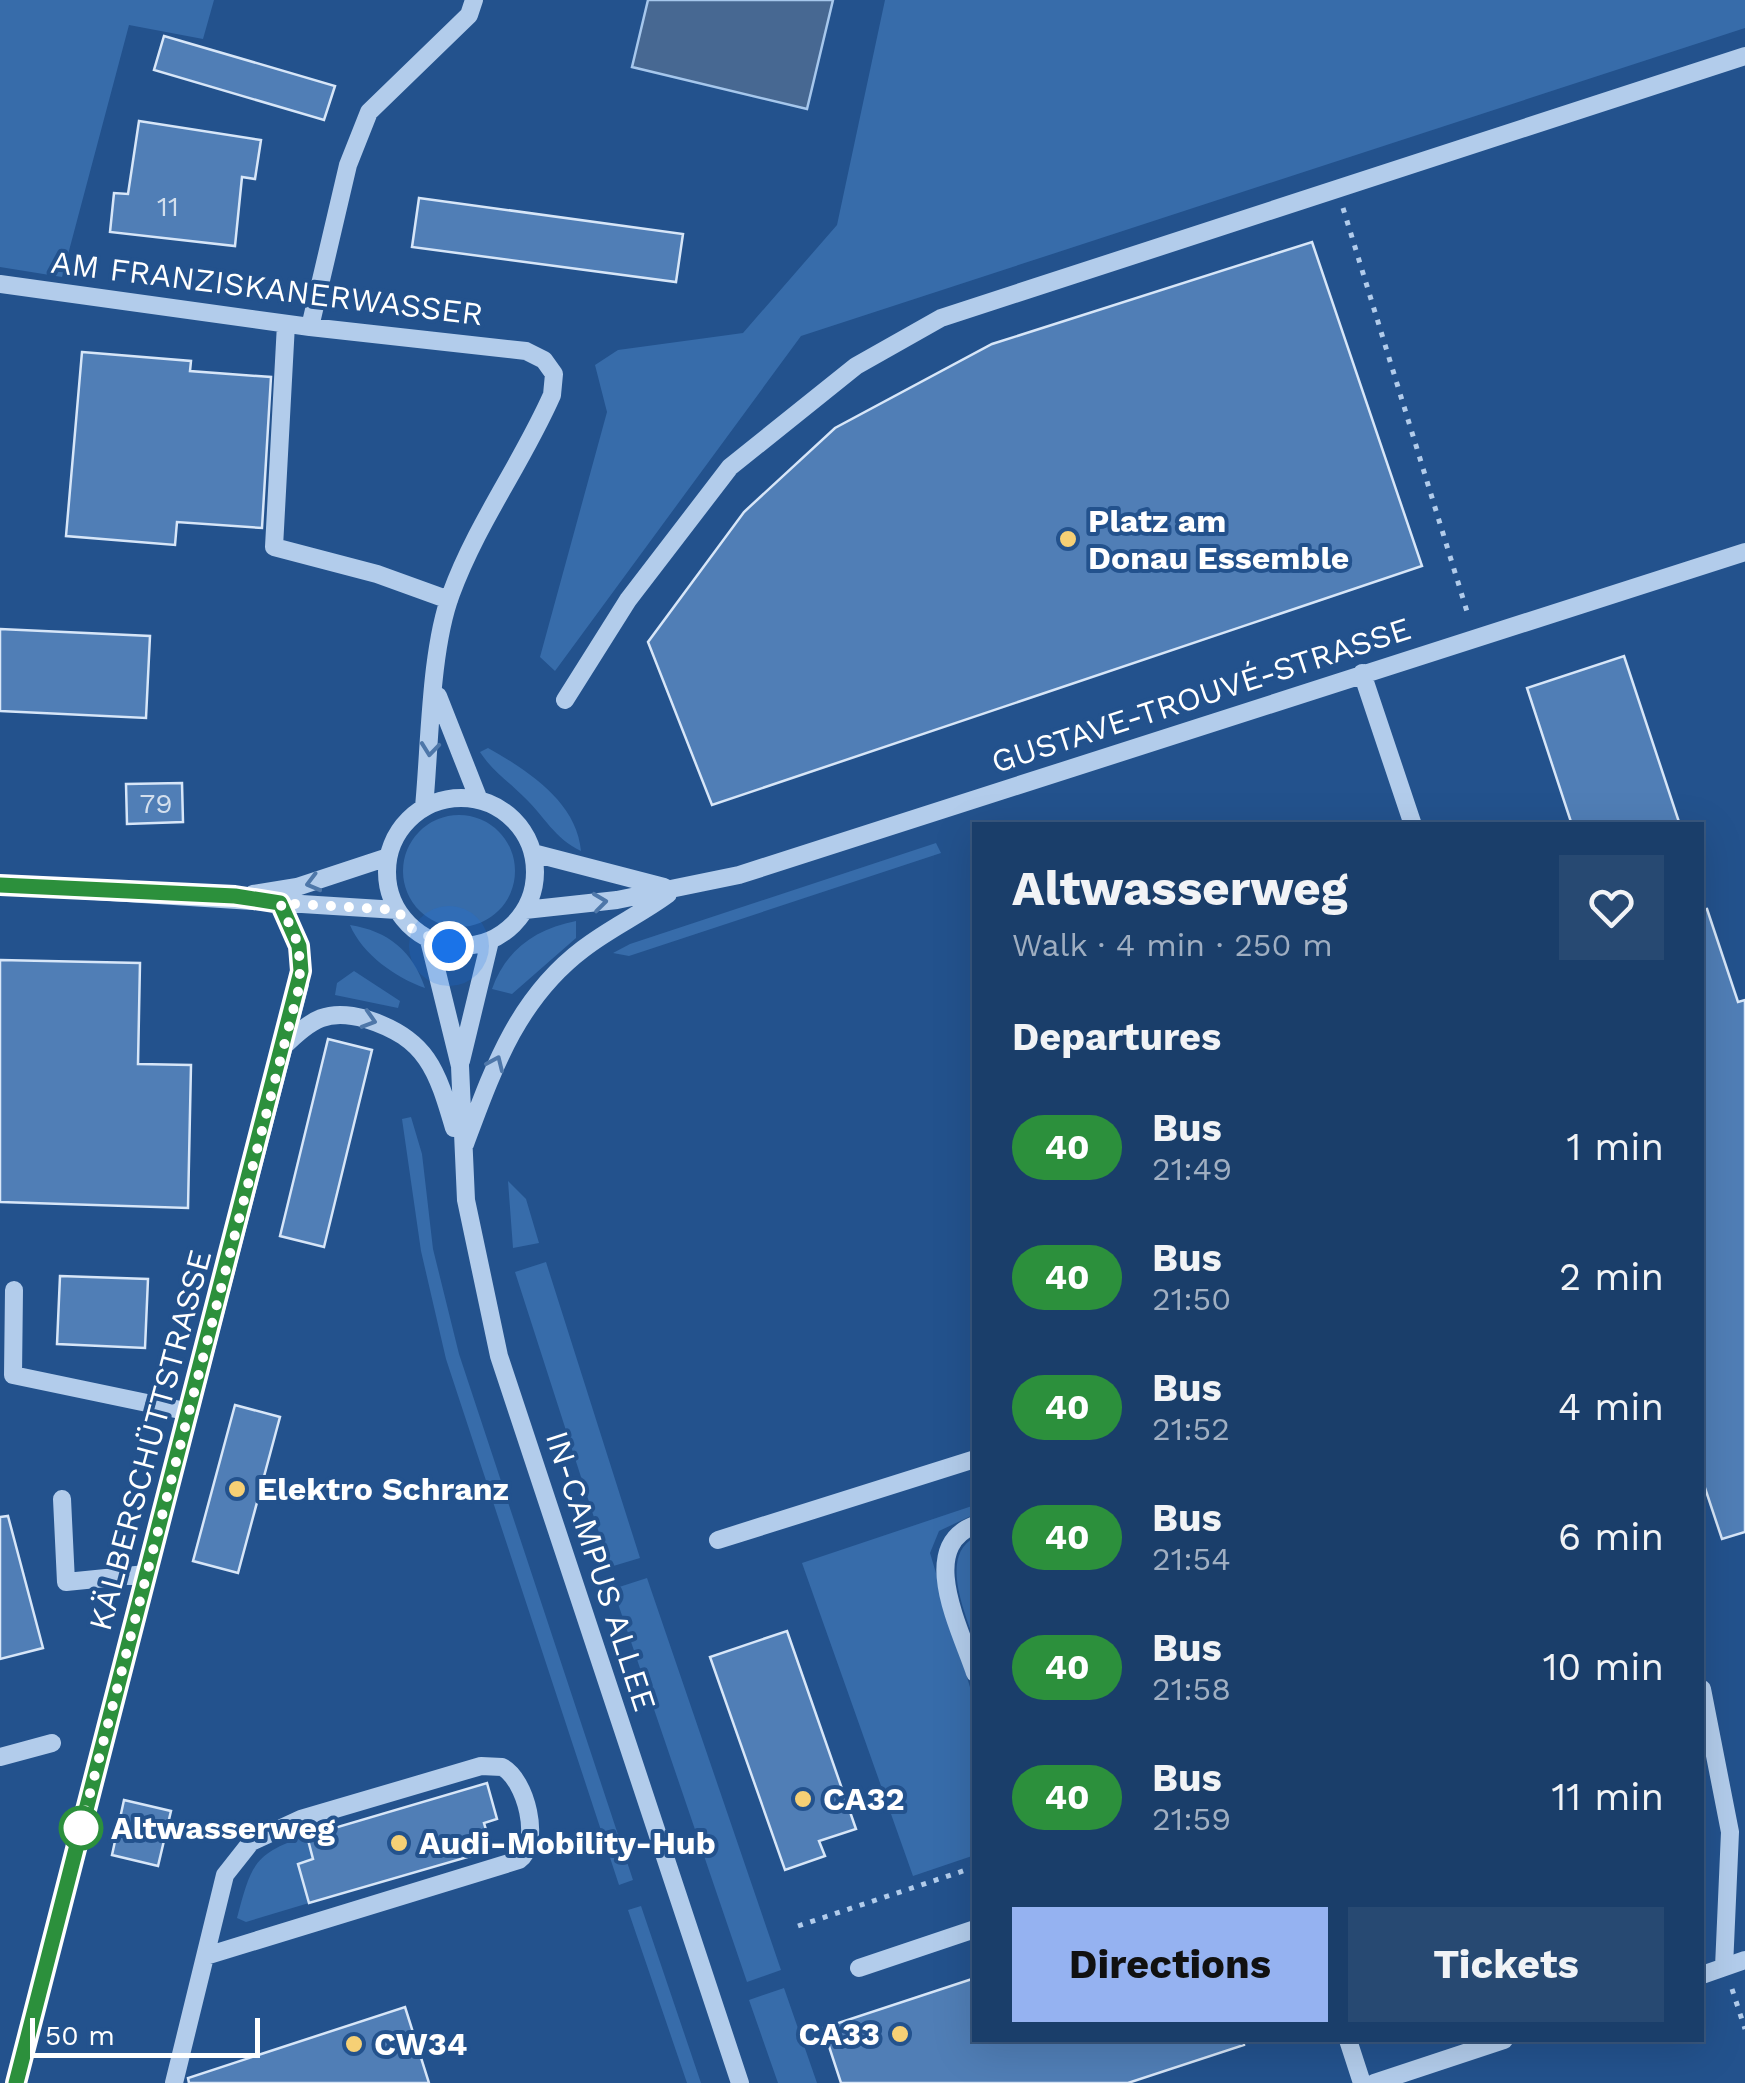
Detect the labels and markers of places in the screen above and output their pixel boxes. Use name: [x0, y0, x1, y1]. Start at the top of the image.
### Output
place label: Platz am Donau Essemble: [1088, 502, 1349, 577]
marker: Platz am Donau Essemble: [1057, 528, 1079, 550]
place label: Elektro Schranz: [257, 1470, 509, 1508]
marker: Elektro Schranz: [226, 1478, 248, 1500]
place label: CA32: [823, 1780, 905, 1818]
marker: CA32: [792, 1788, 814, 1810]
marker: Altwasserweg: [60, 1807, 102, 1849]
place label: Altwasserweg: [111, 1809, 335, 1847]
place label: Audi-Mobility-Hub: [419, 1824, 716, 1862]
marker: Audi-Mobility-Hub: [388, 1832, 410, 1854]
place label: CA33: [799, 2015, 880, 2053]
marker: CA33: [889, 2023, 911, 2045]
place label: CW34: [374, 2025, 467, 2063]
marker: CW34: [343, 2033, 365, 2055]

